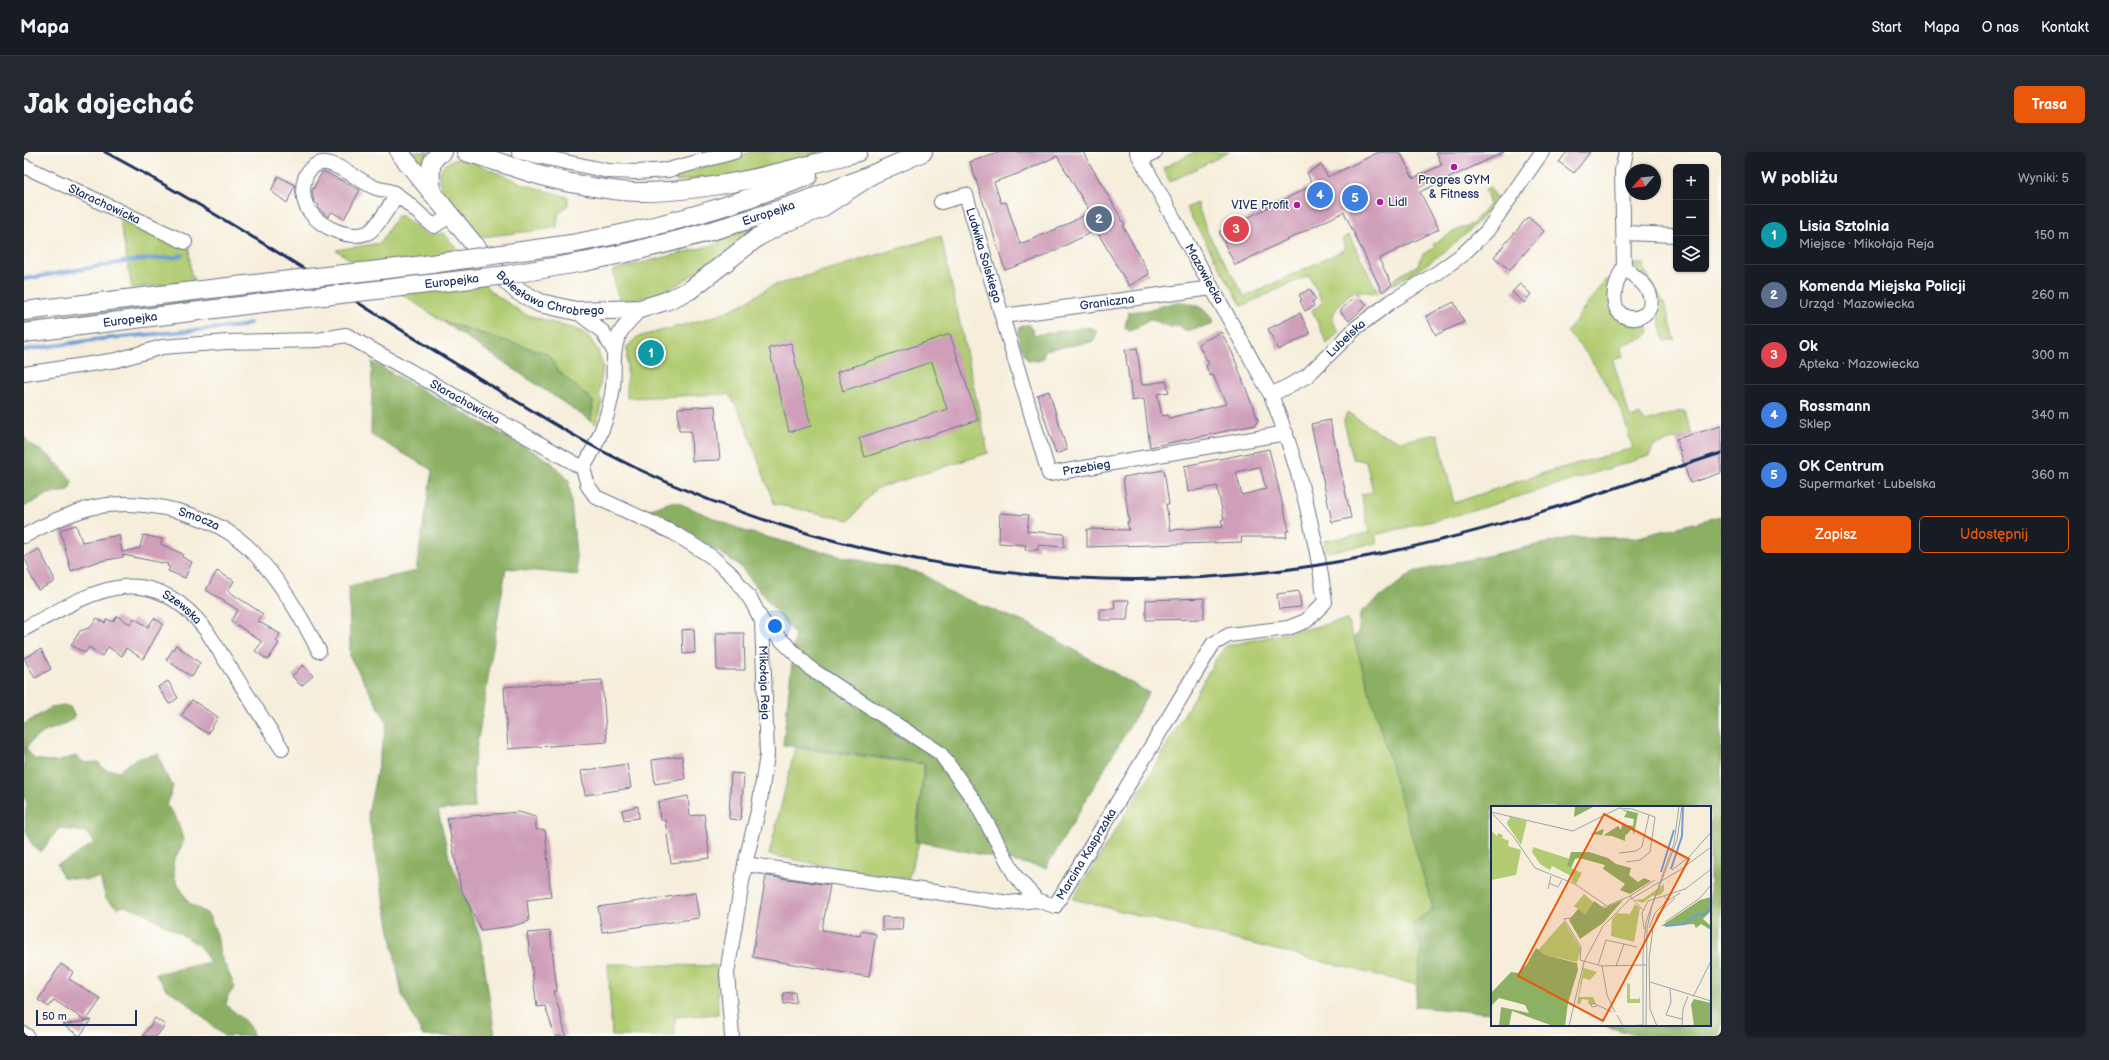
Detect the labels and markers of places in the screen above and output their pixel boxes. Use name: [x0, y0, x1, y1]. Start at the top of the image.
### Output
marker: Progres GYM & Fitness: [1449, 162, 1459, 172]
place label: Progres GYM & Fitness: [1418, 173, 1490, 202]
pin: 4: [1307, 180, 1333, 210]
pin: 5: [1342, 183, 1368, 213]
place label: Lidl: [1388, 195, 1407, 210]
marker: Lidl: [1375, 197, 1385, 207]
place label: VIVE Profit: [1231, 198, 1289, 213]
marker: VIVE Profit: [1292, 200, 1302, 210]
pin: 2: [1086, 204, 1112, 234]
pin: 3: [1223, 214, 1249, 244]
pin: 1: [638, 338, 664, 368]

